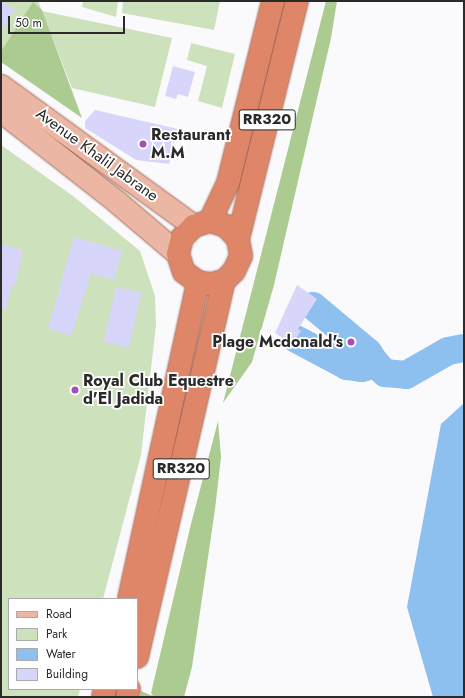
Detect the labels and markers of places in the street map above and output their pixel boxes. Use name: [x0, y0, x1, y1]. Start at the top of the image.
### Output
place label: Restaurant M.M: [151, 125, 230, 163]
marker: Restaurant M.M: [138, 139, 148, 149]
place label: Plage Mcdonald's: [212, 332, 343, 352]
marker: Plage Mcdonald's: [346, 337, 356, 347]
place label: Royal Club Equestre d'El Jadida: [83, 371, 234, 409]
marker: Royal Club Equestre d'El Jadida: [70, 385, 80, 395]

